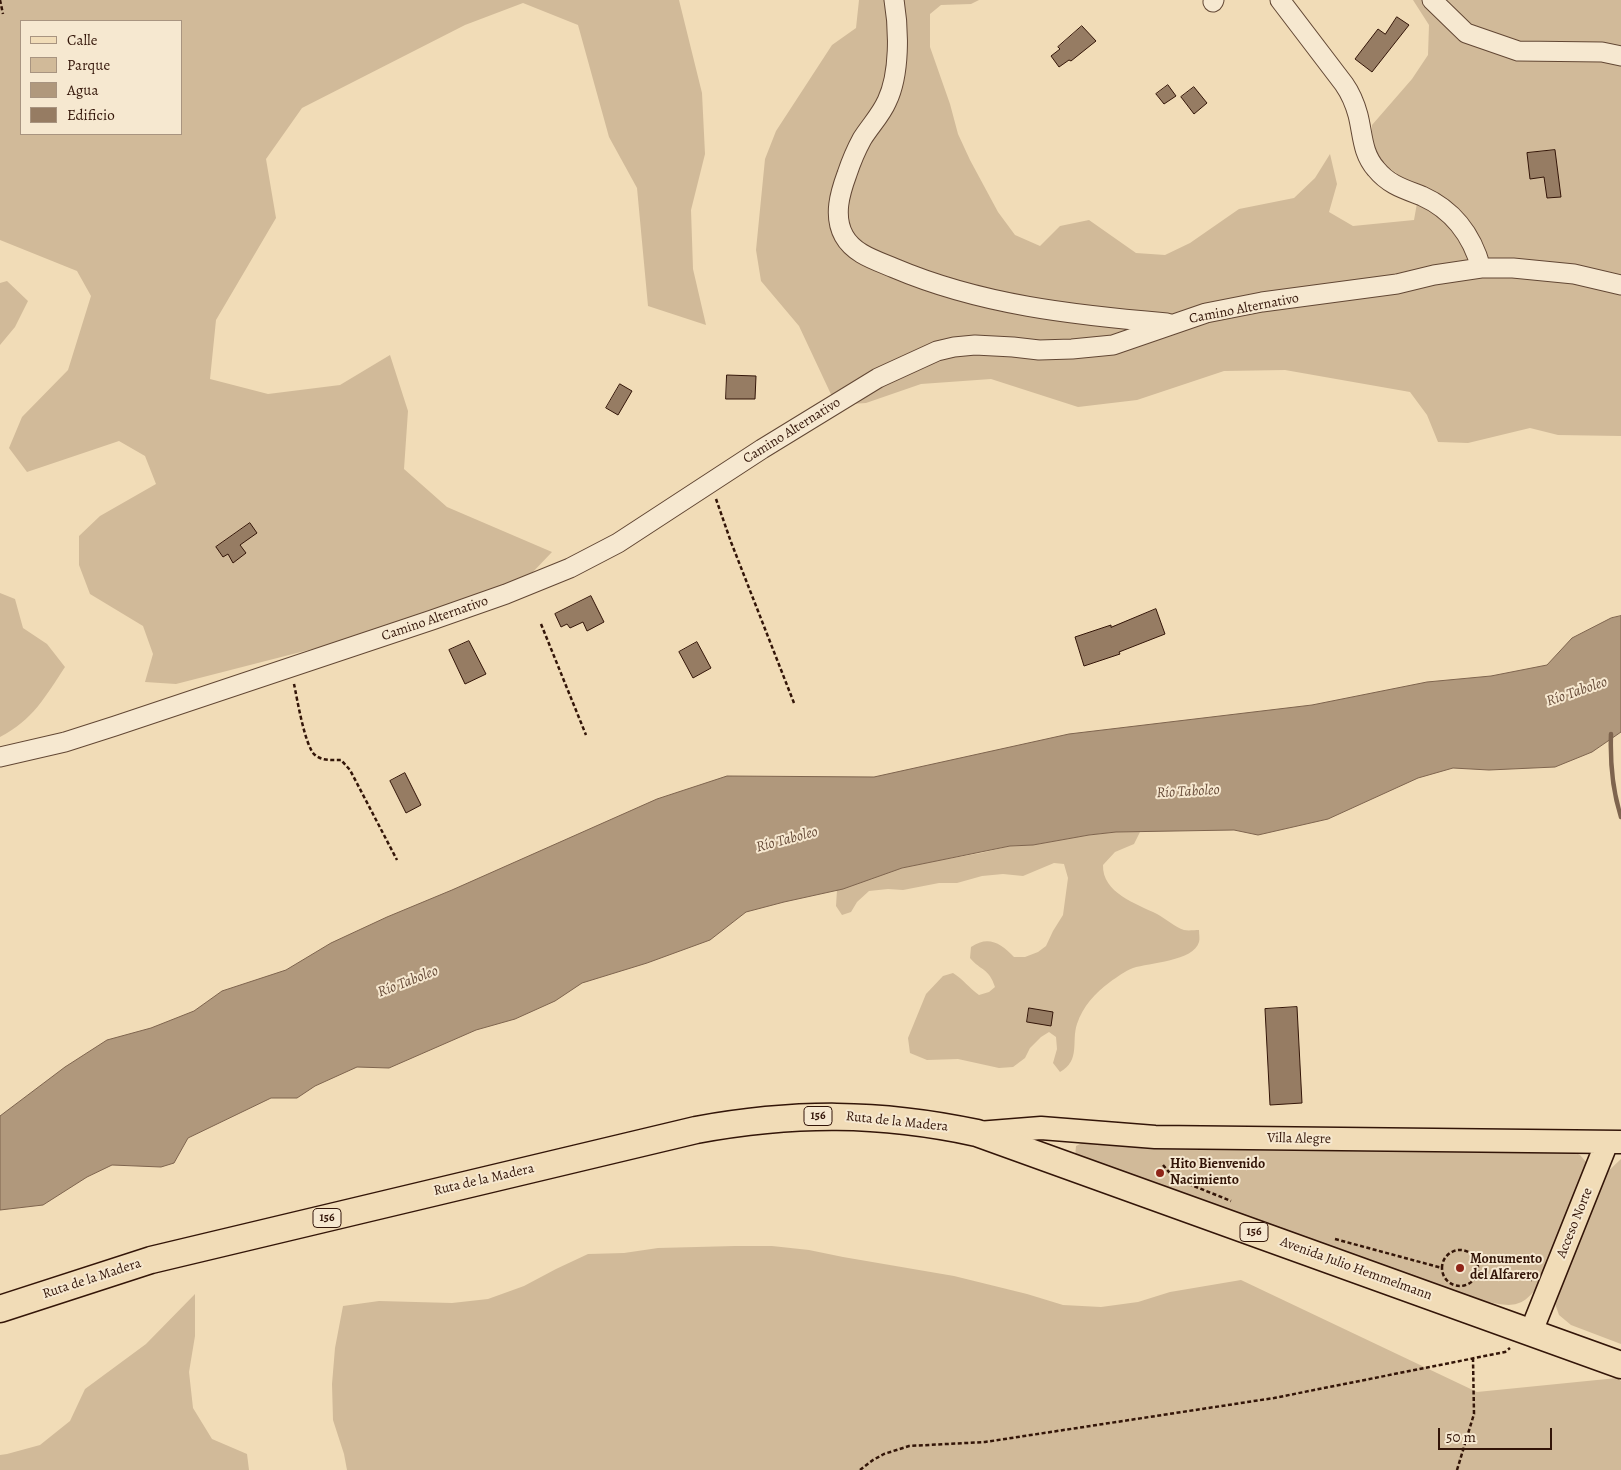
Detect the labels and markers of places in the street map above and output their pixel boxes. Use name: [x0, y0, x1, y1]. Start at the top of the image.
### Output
place label: Hito Bienvenido Nacimiento: [1170, 1157, 1265, 1190]
marker: Hito Bienvenido Nacimiento: [1154, 1167, 1166, 1179]
place label: Monumento del Alfarero: [1470, 1252, 1542, 1284]
marker: Monumento del Alfarero: [1454, 1262, 1466, 1274]

